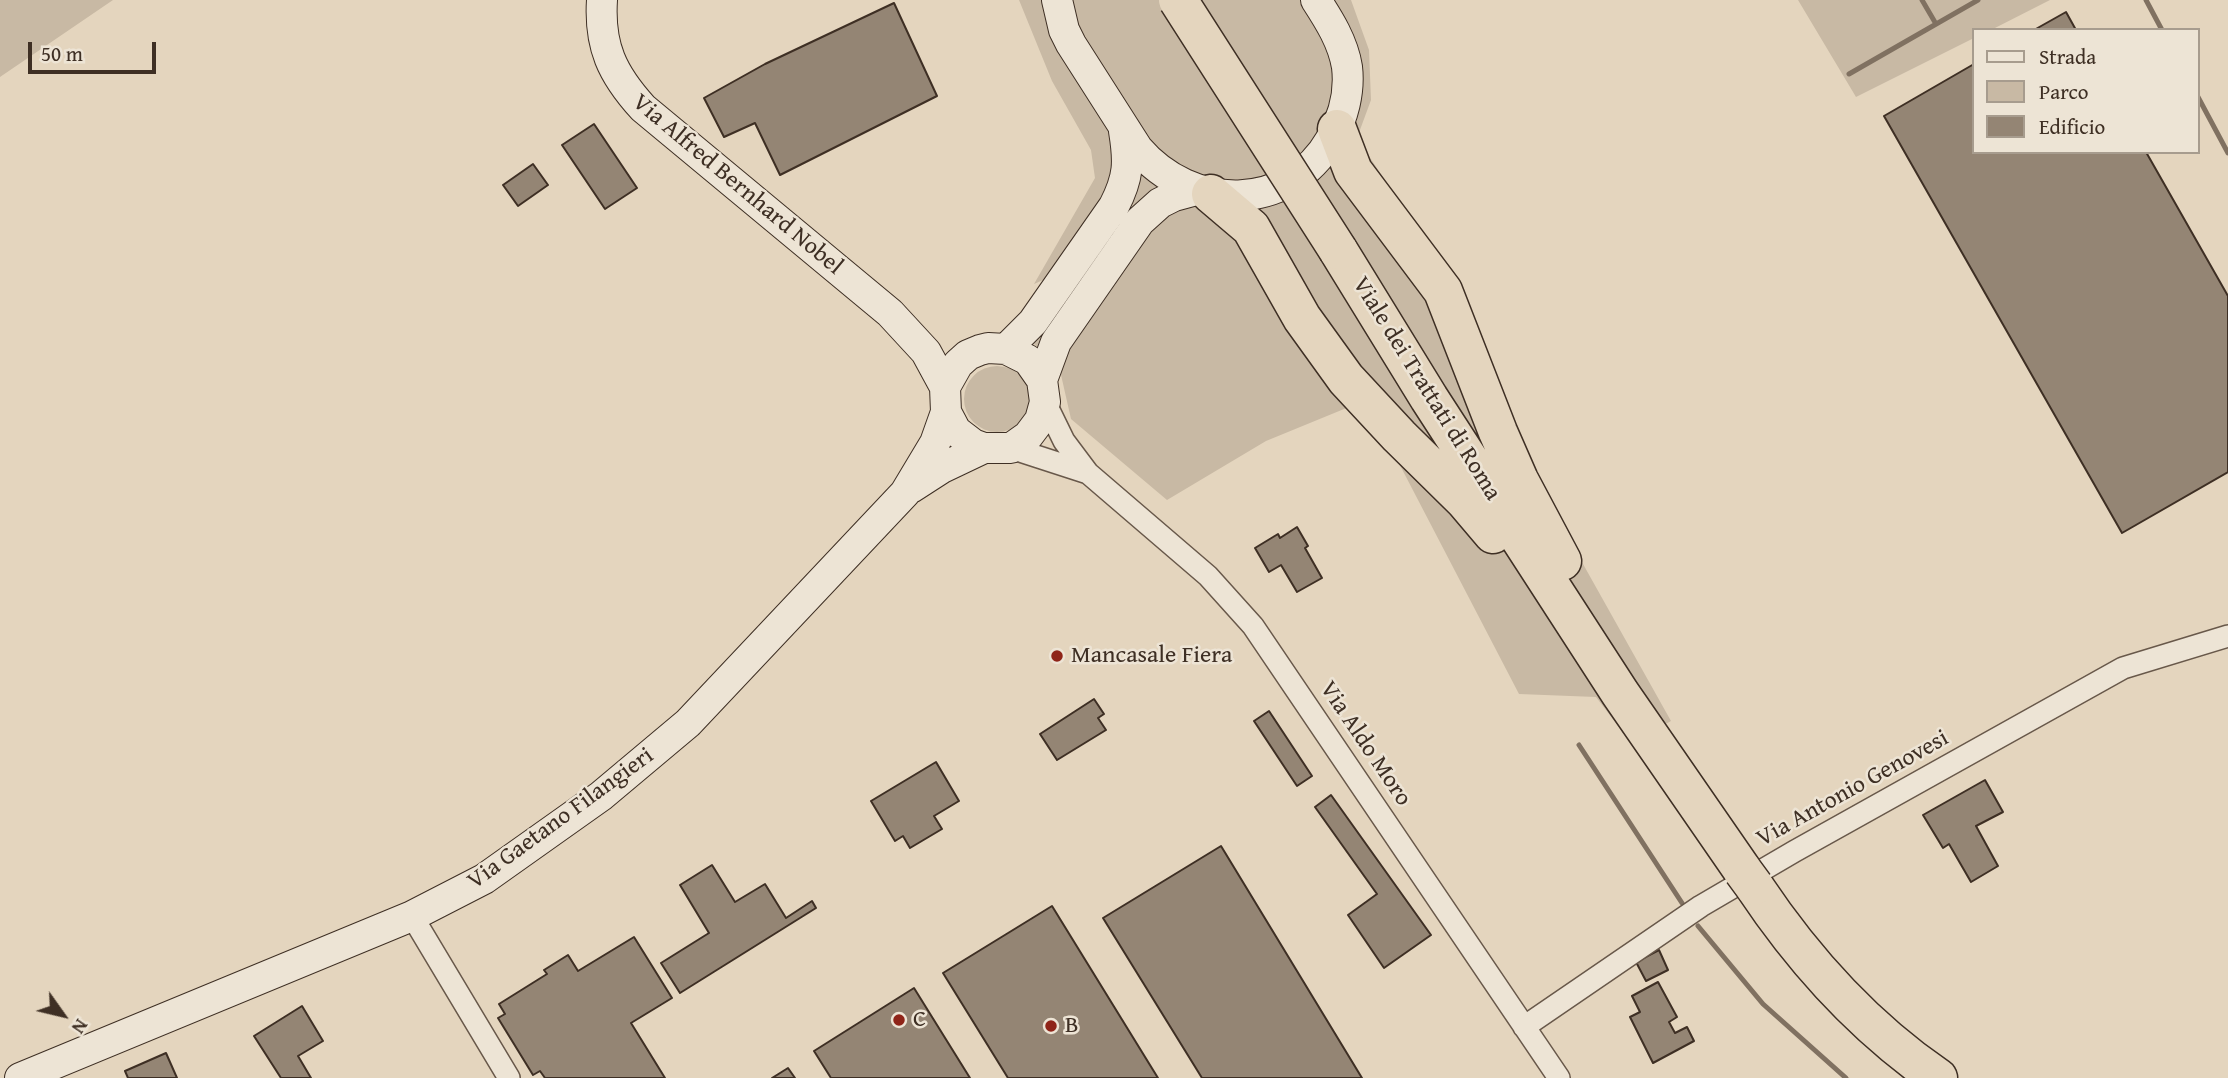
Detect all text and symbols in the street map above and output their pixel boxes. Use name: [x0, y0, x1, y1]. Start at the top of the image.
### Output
scale bar: [32, 28, 159, 72]
legend: [1972, 28, 2200, 154]
text: 50 m: [41, 38, 83, 69]
text: Strada: [2039, 41, 2096, 72]
text: Parco: [2039, 76, 2089, 107]
street label: Via Alfred Bernhard Nobel: [626, 88, 848, 282]
text: Edificio: [2039, 111, 2105, 142]
street label: Viale dei Trattati di Roma: [1345, 272, 1507, 506]
place label: Mancasale Fiera: [1071, 642, 1232, 670]
marker: Mancasale Fiera: [1049, 648, 1065, 664]
street label: Via Aldo Moro: [1313, 676, 1417, 812]
street label: Via Antonio Genovesi: [1752, 724, 1954, 854]
street label: Via Gaetano Filangieri: [462, 742, 660, 896]
north arrow: [28, 980, 98, 1050]
place label: C: [913, 1006, 926, 1034]
marker: C: [891, 1012, 907, 1028]
place label: B: [1065, 1012, 1079, 1040]
text: N: [65, 1014, 96, 1040]
marker: B: [1043, 1018, 1059, 1034]

